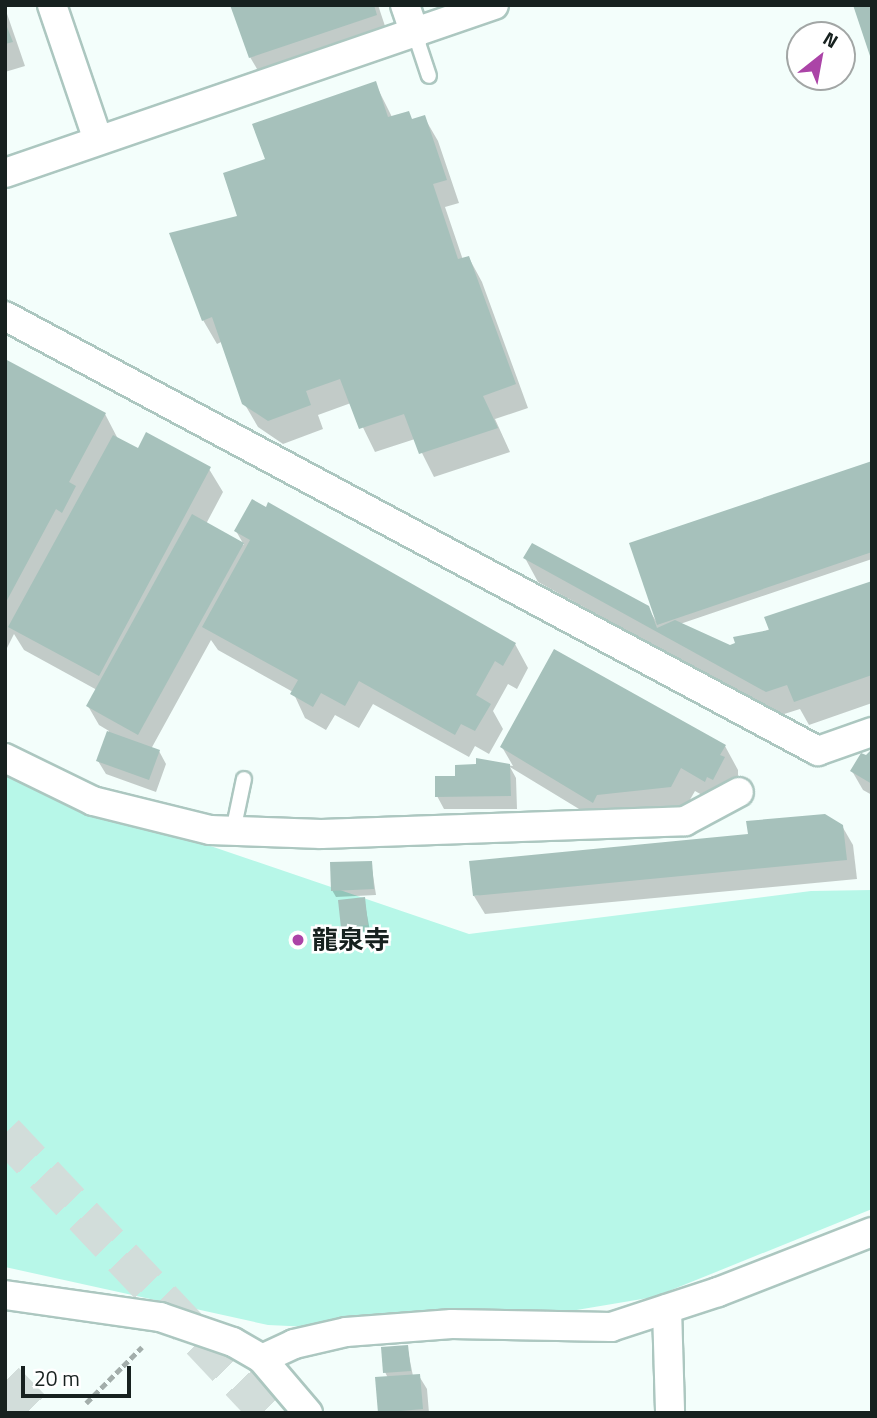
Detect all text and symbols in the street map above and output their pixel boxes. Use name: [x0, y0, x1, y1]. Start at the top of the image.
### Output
north arrow: [786, 21, 856, 91]
text: N: [818, 23, 844, 55]
place label: 龍泉寺: [312, 924, 390, 956]
marker: 龍泉寺: [290, 932, 306, 948]
scale bar: [24, 1352, 135, 1396]
text: 20 m: [34, 1362, 80, 1394]

